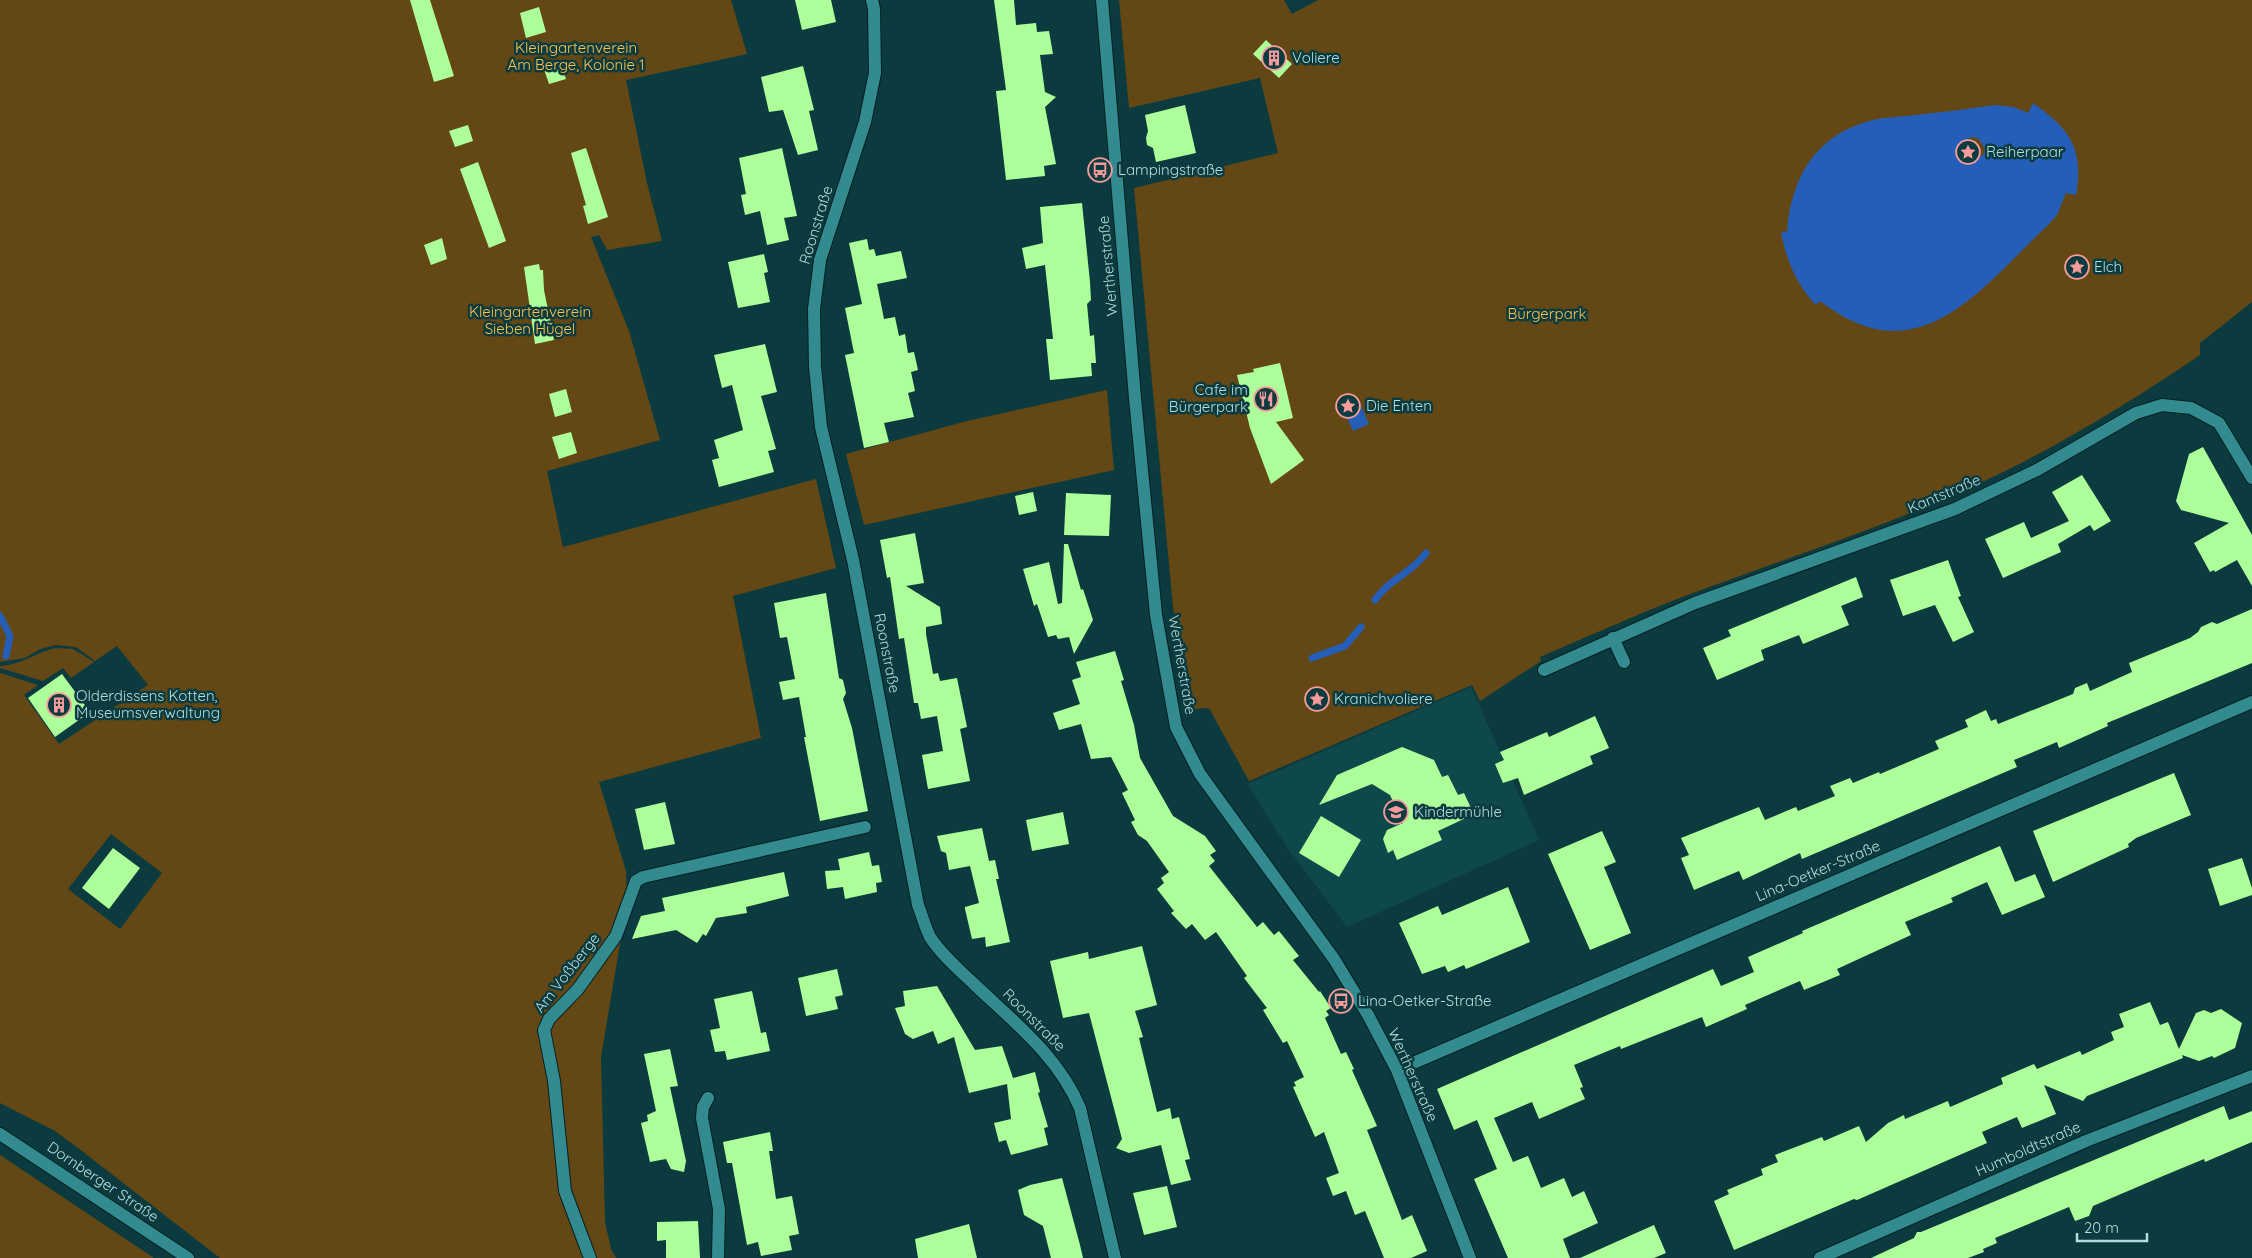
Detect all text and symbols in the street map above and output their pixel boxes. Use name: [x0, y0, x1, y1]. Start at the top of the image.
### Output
park label: Kleingartenverein Am Berge, Kolonie 1: [507, 38, 645, 74]
building icon: Voliere: [1261, 45, 1287, 71]
place label: Voliere: [1292, 48, 1340, 67]
place icon: Reiherpaar: [1955, 139, 1981, 165]
place label: Reiherpaar: [1986, 142, 2064, 161]
bus stop icon: Lampingstraße: [1087, 157, 1113, 183]
place label: Lampingstraße: [1118, 160, 1223, 179]
street label: Roonstraße: [795, 183, 836, 266]
street label: Wertherstraße: [1094, 215, 1121, 317]
place icon: Elch: [2064, 254, 2090, 280]
place label: Elch: [2094, 257, 2122, 276]
park label: Kleingartenverein Sieben Hügel: [469, 302, 591, 338]
park label: Bürgerpark: [1507, 304, 1587, 323]
place label: Cafe im Bürgerpark: [1169, 380, 1248, 416]
restaurant icon: Cafe im Bürgerpark: [1253, 386, 1279, 412]
place icon: Die Enten: [1335, 393, 1361, 419]
place label: Die Enten: [1366, 396, 1432, 415]
street label: Kantstraße: [1904, 470, 1983, 517]
street label: Roonstraße: [870, 611, 905, 695]
street label: Wertherstraße: [1164, 614, 1201, 716]
place label: Olderdissens Kotten, Museumsverwaltung: [76, 686, 220, 722]
place icon: Kranichvoliere: [1304, 686, 1330, 712]
place label: Kranichvoliere: [1334, 689, 1433, 708]
building icon: Olderdissens Kotten, Museumsverwaltung: [46, 692, 72, 718]
school or university icon: Kindermühle: [1383, 799, 1409, 825]
place label: Kindermühle: [1414, 802, 1502, 821]
street label: Lina-Oetker-Straße: [1753, 836, 1883, 905]
street label: Am Voßberge: [530, 929, 604, 1016]
street label: Roonstraße: [999, 984, 1070, 1055]
bus stop icon: Lina-Oetker-Straße: [1328, 988, 1354, 1014]
place label: Lina-Oetker-Straße: [1358, 991, 1492, 1010]
street label: Wertherstraße: [1384, 1025, 1443, 1125]
street label: Humboldtstraße: [1972, 1117, 2083, 1180]
street label: Dornberger Straße: [44, 1137, 163, 1226]
scale bar: [2077, 1210, 2147, 1242]
text: 20 m: [2084, 1218, 2119, 1237]

